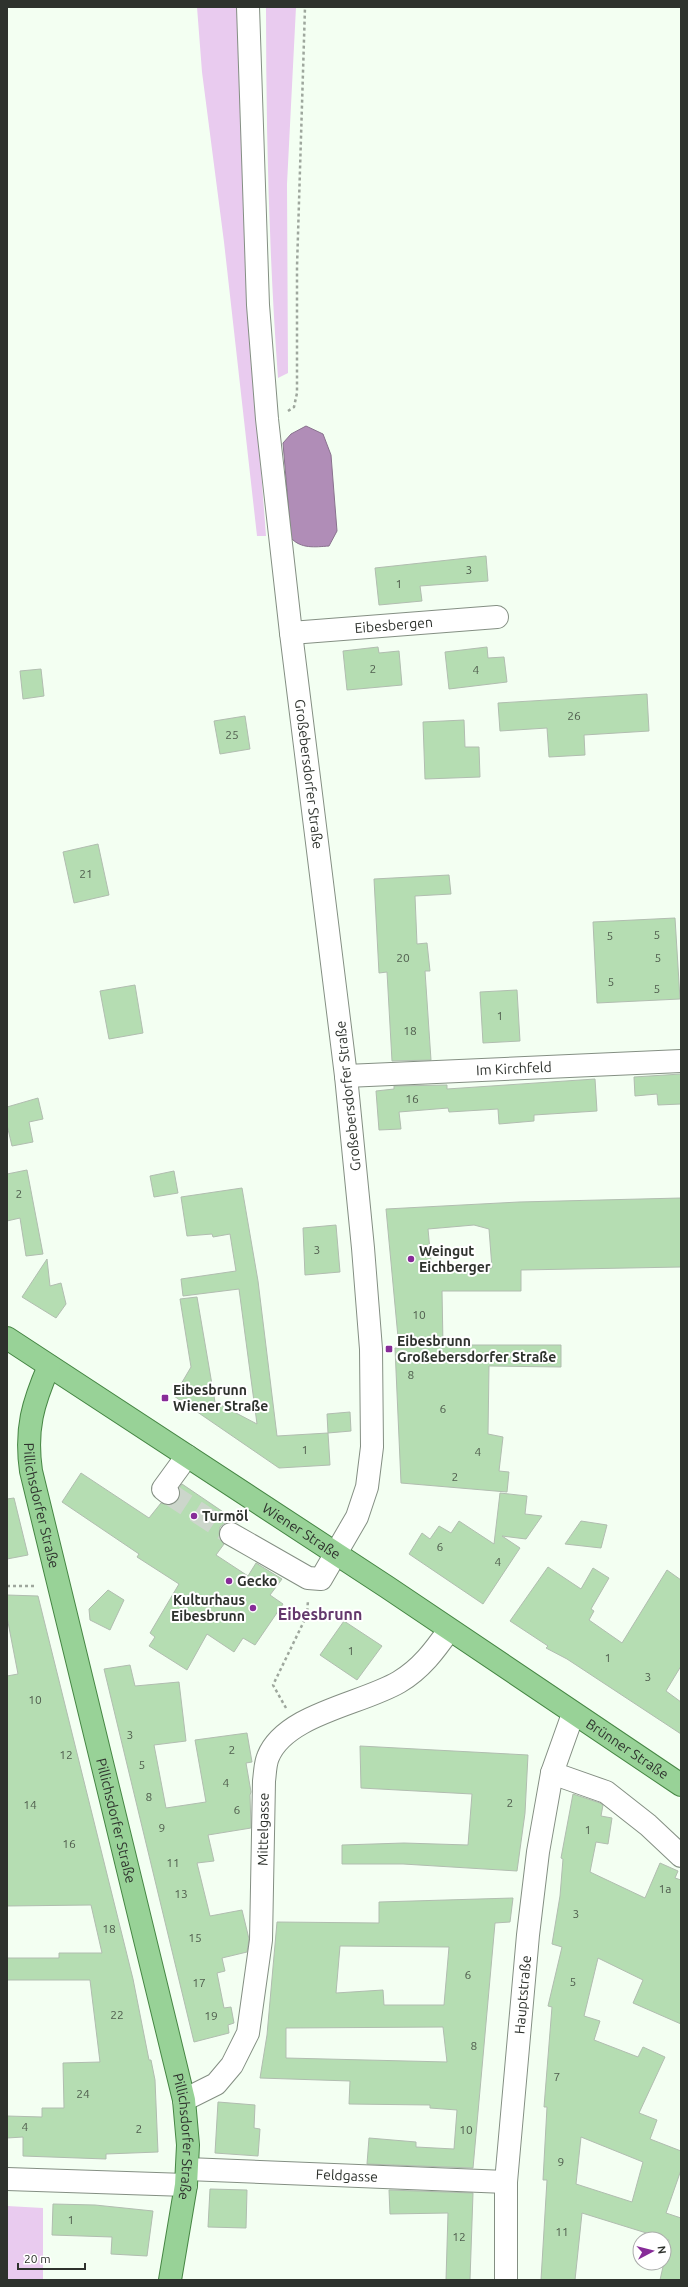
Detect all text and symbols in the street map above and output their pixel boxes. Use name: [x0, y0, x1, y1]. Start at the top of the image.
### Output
house number: 3: [466, 563, 472, 576]
house number: 1: [396, 577, 402, 590]
street label: Eibesbergen: [354, 614, 433, 636]
house number: 2: [370, 662, 376, 675]
house number: 4: [473, 663, 480, 676]
street label: Großebersdorfer Straße: [292, 698, 326, 850]
house number: 26: [567, 709, 581, 722]
house number: 25: [225, 728, 239, 741]
house number: 21: [79, 867, 93, 880]
house number: 5: [654, 928, 660, 941]
house number: 5: [607, 929, 613, 942]
house number: 20: [396, 951, 410, 964]
house number: 5: [655, 951, 661, 964]
house number: 5: [608, 975, 614, 988]
house number: 5: [654, 982, 660, 995]
house number: 1: [497, 1009, 503, 1022]
street label: Großebersdorfer Straße: [332, 1020, 364, 1172]
house number: 18: [403, 1024, 417, 1037]
street label: Im Kirchfeld: [476, 1059, 552, 1078]
house number: 16: [405, 1092, 419, 1105]
house number: 2: [16, 1187, 22, 1200]
house number: 3: [314, 1243, 320, 1256]
place label: Weingut Eichberger: [419, 1243, 491, 1275]
marker: Weingut Eichberger: [406, 1254, 416, 1264]
house number: 10: [412, 1308, 426, 1321]
place label: Eibesbrunn Großebersdorfer Straße: [397, 1333, 556, 1365]
marker: Eibesbrunn Großebersdorfer Straße: [384, 1344, 394, 1354]
house number: 8: [408, 1368, 415, 1381]
place label: Eibesbrunn Wiener Straße: [173, 1382, 268, 1414]
marker: Eibesbrunn Wiener Straße: [160, 1393, 170, 1403]
house number: 6: [440, 1402, 447, 1415]
street label: Pillichsdorfer Straße: [21, 1443, 62, 1570]
house number: 1: [302, 1443, 308, 1456]
house number: 4: [475, 1445, 482, 1458]
house number: 2: [452, 1470, 458, 1483]
street label: Wiener Straße: [259, 1500, 344, 1562]
place label: Turmöl: [202, 1508, 248, 1524]
marker: Turmöl: [189, 1511, 199, 1521]
house number: 6: [437, 1540, 444, 1553]
house number: 4: [495, 1555, 502, 1568]
place label: Gecko: [237, 1573, 277, 1589]
marker: Gecko: [224, 1576, 234, 1586]
place label: Kulturhaus Eibesbrunn: [171, 1592, 245, 1624]
marker: Kulturhaus Eibesbrunn: [248, 1603, 258, 1613]
district label: Eibesbrunn: [278, 1605, 362, 1623]
house number: 1: [348, 1644, 354, 1657]
house number: 1: [605, 1651, 611, 1664]
house number: 3: [645, 1670, 651, 1683]
house number: 10: [28, 1693, 42, 1706]
street label: Brünner Straße: [583, 1715, 672, 1782]
house number: 3: [127, 1728, 133, 1741]
house number: 2: [229, 1743, 235, 1756]
house number: 12: [59, 1748, 73, 1761]
street label: Pillichsdorfer Straße: [93, 1757, 139, 1885]
house number: 5: [139, 1758, 145, 1771]
house number: 4: [223, 1776, 230, 1789]
house number: 8: [146, 1790, 153, 1803]
street label: Mittelgasse: [254, 1793, 272, 1866]
house number: 2: [507, 1796, 513, 1809]
house number: 14: [23, 1798, 37, 1811]
house number: 6: [234, 1803, 241, 1816]
house number: 9: [159, 1821, 165, 1834]
house number: 1: [585, 1823, 591, 1836]
house number: 16: [62, 1837, 76, 1850]
house number: 11: [166, 1856, 180, 1869]
house number: 1a: [659, 1882, 671, 1895]
house number: 13: [174, 1887, 188, 1900]
house number: 3: [573, 1907, 579, 1920]
house number: 18: [102, 1922, 116, 1935]
house number: 15: [188, 1931, 202, 1944]
street label: Hauptstraße: [511, 1955, 534, 2035]
house number: 6: [465, 1968, 472, 1981]
house number: 5: [570, 1975, 576, 1988]
house number: 17: [192, 1976, 206, 1989]
house number: 22: [110, 2008, 124, 2021]
house number: 19: [204, 2009, 218, 2022]
house number: 8: [471, 2039, 478, 2052]
house number: 7: [554, 2070, 560, 2083]
street label: Pillichsdorfer Straße: [170, 2071, 196, 2201]
house number: 24: [76, 2087, 90, 2100]
house number: 4: [22, 2120, 29, 2133]
house number: 2: [136, 2122, 142, 2135]
house number: 10: [459, 2123, 473, 2136]
house number: 9: [558, 2155, 564, 2168]
street label: Feldgasse: [316, 2166, 378, 2185]
house number: 1: [68, 2213, 74, 2226]
house number: 11: [555, 2225, 569, 2238]
house number: 12: [452, 2230, 466, 2243]
north arrow: [632, 2231, 672, 2271]
scale bar: [18, 2245, 85, 2271]
text: N: [655, 2245, 668, 2255]
text: 20 m: [24, 2252, 51, 2265]

